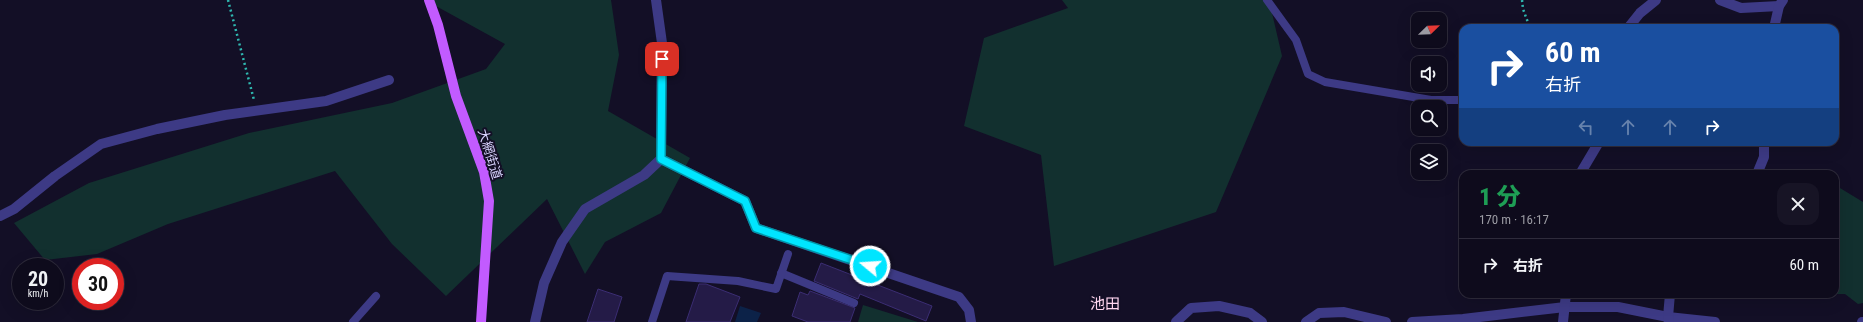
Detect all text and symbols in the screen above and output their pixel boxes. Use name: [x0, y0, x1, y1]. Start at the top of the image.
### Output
north arrow: [1411, 12, 1447, 48]
map controls: [1411, 12, 1447, 180]
text: 60 m: [1545, 36, 1601, 69]
icon: right: [1479, 40, 1531, 92]
pin: [645, 42, 679, 76]
icon: arrive: [651, 48, 673, 70]
button: sound: [1411, 56, 1447, 92]
text: 右折: [1545, 74, 1581, 95]
button: search: [1411, 100, 1447, 136]
icon: left: [1575, 116, 1597, 138]
icon: ahead: [1617, 116, 1639, 138]
icon: ahead: [1659, 116, 1681, 138]
icon: right: [1701, 116, 1723, 138]
street label: 大網街道: [475, 127, 505, 181]
button: layers: [1411, 144, 1447, 180]
text: 1 分: [1479, 183, 1521, 211]
button: close: [1777, 183, 1819, 225]
text: 170 m · 16:17: [1479, 212, 1549, 227]
position arrow: [849, 245, 891, 287]
icon: right: [1479, 254, 1501, 276]
text: 60 m: [1789, 256, 1819, 274]
text: 右折: [1513, 257, 1543, 275]
speed limit sign: 30: [72, 258, 124, 310]
text: 20: [28, 267, 48, 291]
text: km/h: [28, 288, 48, 299]
district label: 池田: [1090, 295, 1120, 313]

